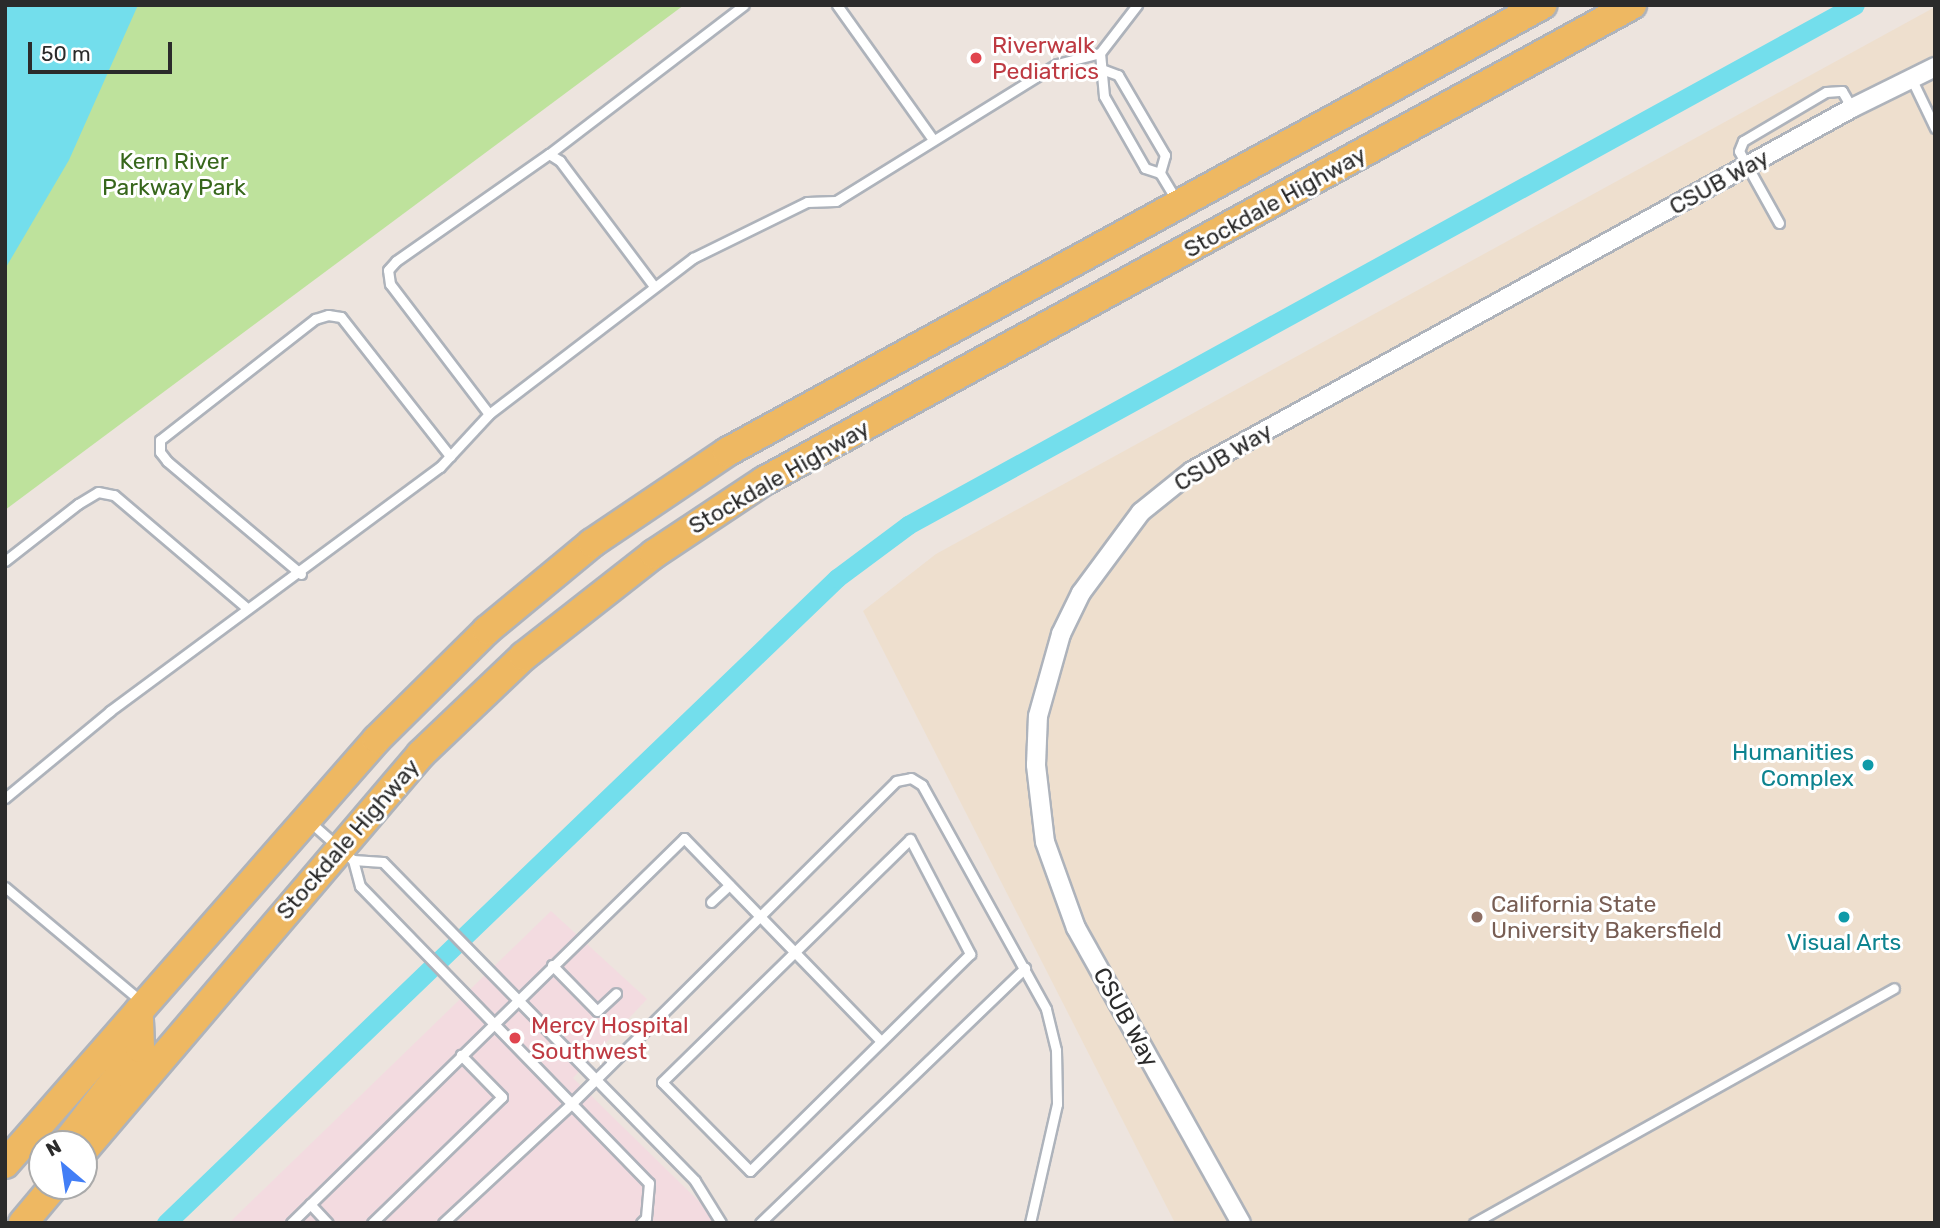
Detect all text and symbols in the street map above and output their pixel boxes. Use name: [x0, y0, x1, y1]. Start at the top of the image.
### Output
scale bar: [32, 28, 175, 72]
place label: Riverwalk Pediatrics: [992, 31, 1099, 85]
text: 50 m: [41, 41, 91, 66]
marker: Riverwalk Pediatrics: [966, 48, 986, 68]
street label: Stockdale Highway: [1179, 141, 1371, 263]
street label: CSUB Way: [1664, 143, 1774, 221]
park label: Kern River Parkway Park: [102, 147, 246, 201]
street label: Stockdale Highway: [684, 414, 874, 540]
street label: CSUB Way: [1169, 417, 1277, 497]
place label: Humanities Complex: [1732, 738, 1854, 792]
street label: Stockdale Highway: [271, 753, 425, 925]
marker: Humanities Complex: [1860, 757, 1876, 773]
place label: California State University Bakersfield: [1491, 890, 1723, 944]
marker: California State University Bakersfield: [1469, 909, 1485, 925]
marker: Visual Arts: [1836, 909, 1852, 925]
place label: Visual Arts: [1787, 928, 1901, 956]
street label: CSUB Way: [1087, 962, 1165, 1072]
place label: Mercy Hospital Southwest: [531, 1011, 689, 1065]
marker: Mercy Hospital Southwest: [505, 1028, 525, 1048]
north arrow: [28, 1130, 98, 1200]
text: N: [42, 1135, 65, 1161]

